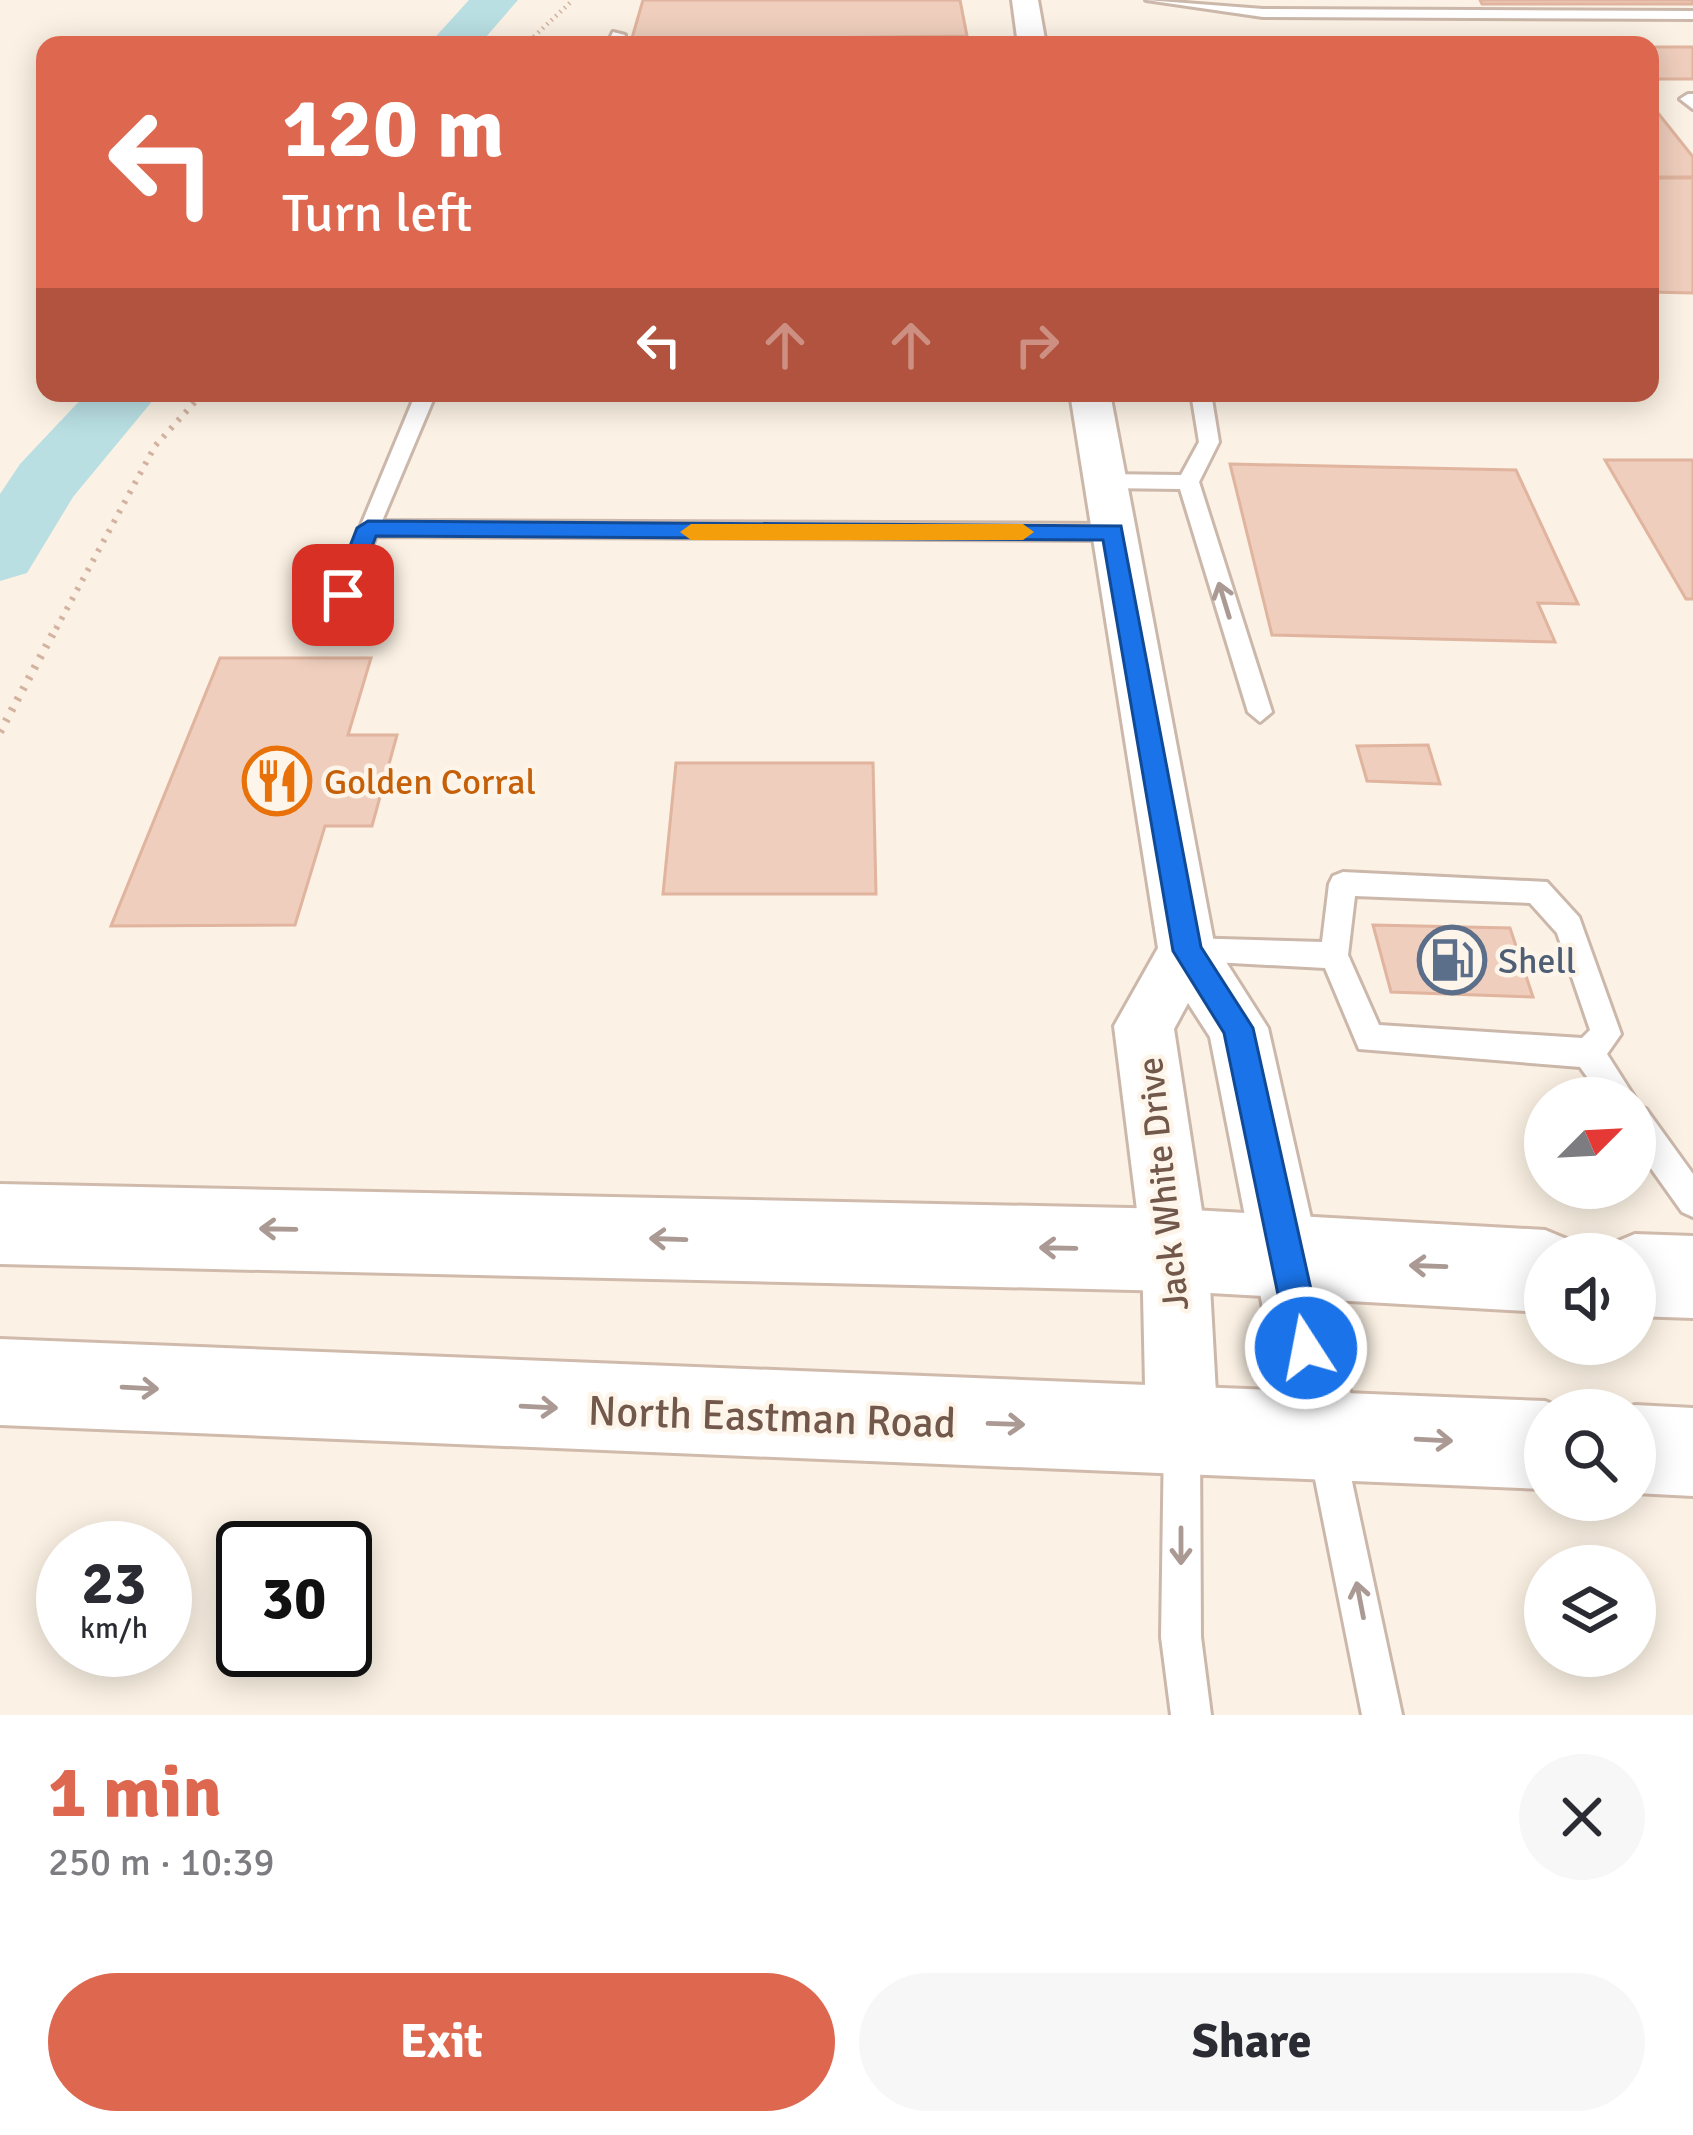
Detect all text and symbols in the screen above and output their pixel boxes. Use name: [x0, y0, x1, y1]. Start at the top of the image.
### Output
text: 120 m: [282, 77, 504, 181]
icon: left: [84, 84, 240, 240]
text: Turn left: [282, 180, 472, 247]
icon: left: [626, 312, 692, 378]
icon: ahead: [752, 312, 818, 378]
icon: ahead: [878, 312, 944, 378]
icon: right: [1004, 312, 1070, 378]
pin: [292, 544, 394, 646]
icon: arrive: [310, 562, 376, 628]
one-way arrow: [1212, 582, 1234, 620]
restaurant icon: Golden Corral: [242, 746, 312, 816]
place label: Golden Corral: [324, 760, 536, 805]
fuel station icon: Shell: [1417, 925, 1487, 995]
place label: Shell: [1498, 939, 1576, 984]
street label: Jack White Drive: [1128, 1055, 1199, 1313]
north arrow: [1524, 1077, 1656, 1209]
map controls: [1524, 1077, 1656, 1677]
one-way arrow: [259, 1217, 298, 1240]
one-way arrow: [649, 1227, 688, 1250]
button: sound: [1524, 1233, 1656, 1365]
one-way arrow: [1039, 1237, 1078, 1260]
one-way arrow: [1409, 1254, 1448, 1277]
position arrow: [1243, 1285, 1369, 1411]
one-way arrow: [120, 1377, 159, 1400]
street label: North Eastman Road: [587, 1386, 957, 1449]
button: search: [1524, 1389, 1656, 1521]
one-way arrow: [519, 1396, 558, 1419]
one-way arrow: [986, 1413, 1025, 1436]
one-way arrow: [1414, 1429, 1453, 1452]
speed limit sign: 30: [216, 1521, 372, 1677]
one-way arrow: [1170, 1526, 1192, 1565]
button: layers: [1524, 1545, 1656, 1677]
text: 23: [82, 1547, 146, 1621]
one-way arrow: [1348, 1581, 1370, 1620]
text: km/h: [80, 1610, 148, 1647]
text: 1 min: [48, 1748, 222, 1837]
button: close: [1519, 1754, 1645, 1880]
text: 250 m · 10:39: [48, 1838, 275, 1886]
button: Exit: [48, 1973, 835, 2111]
button: Share: [859, 1973, 1645, 2111]

